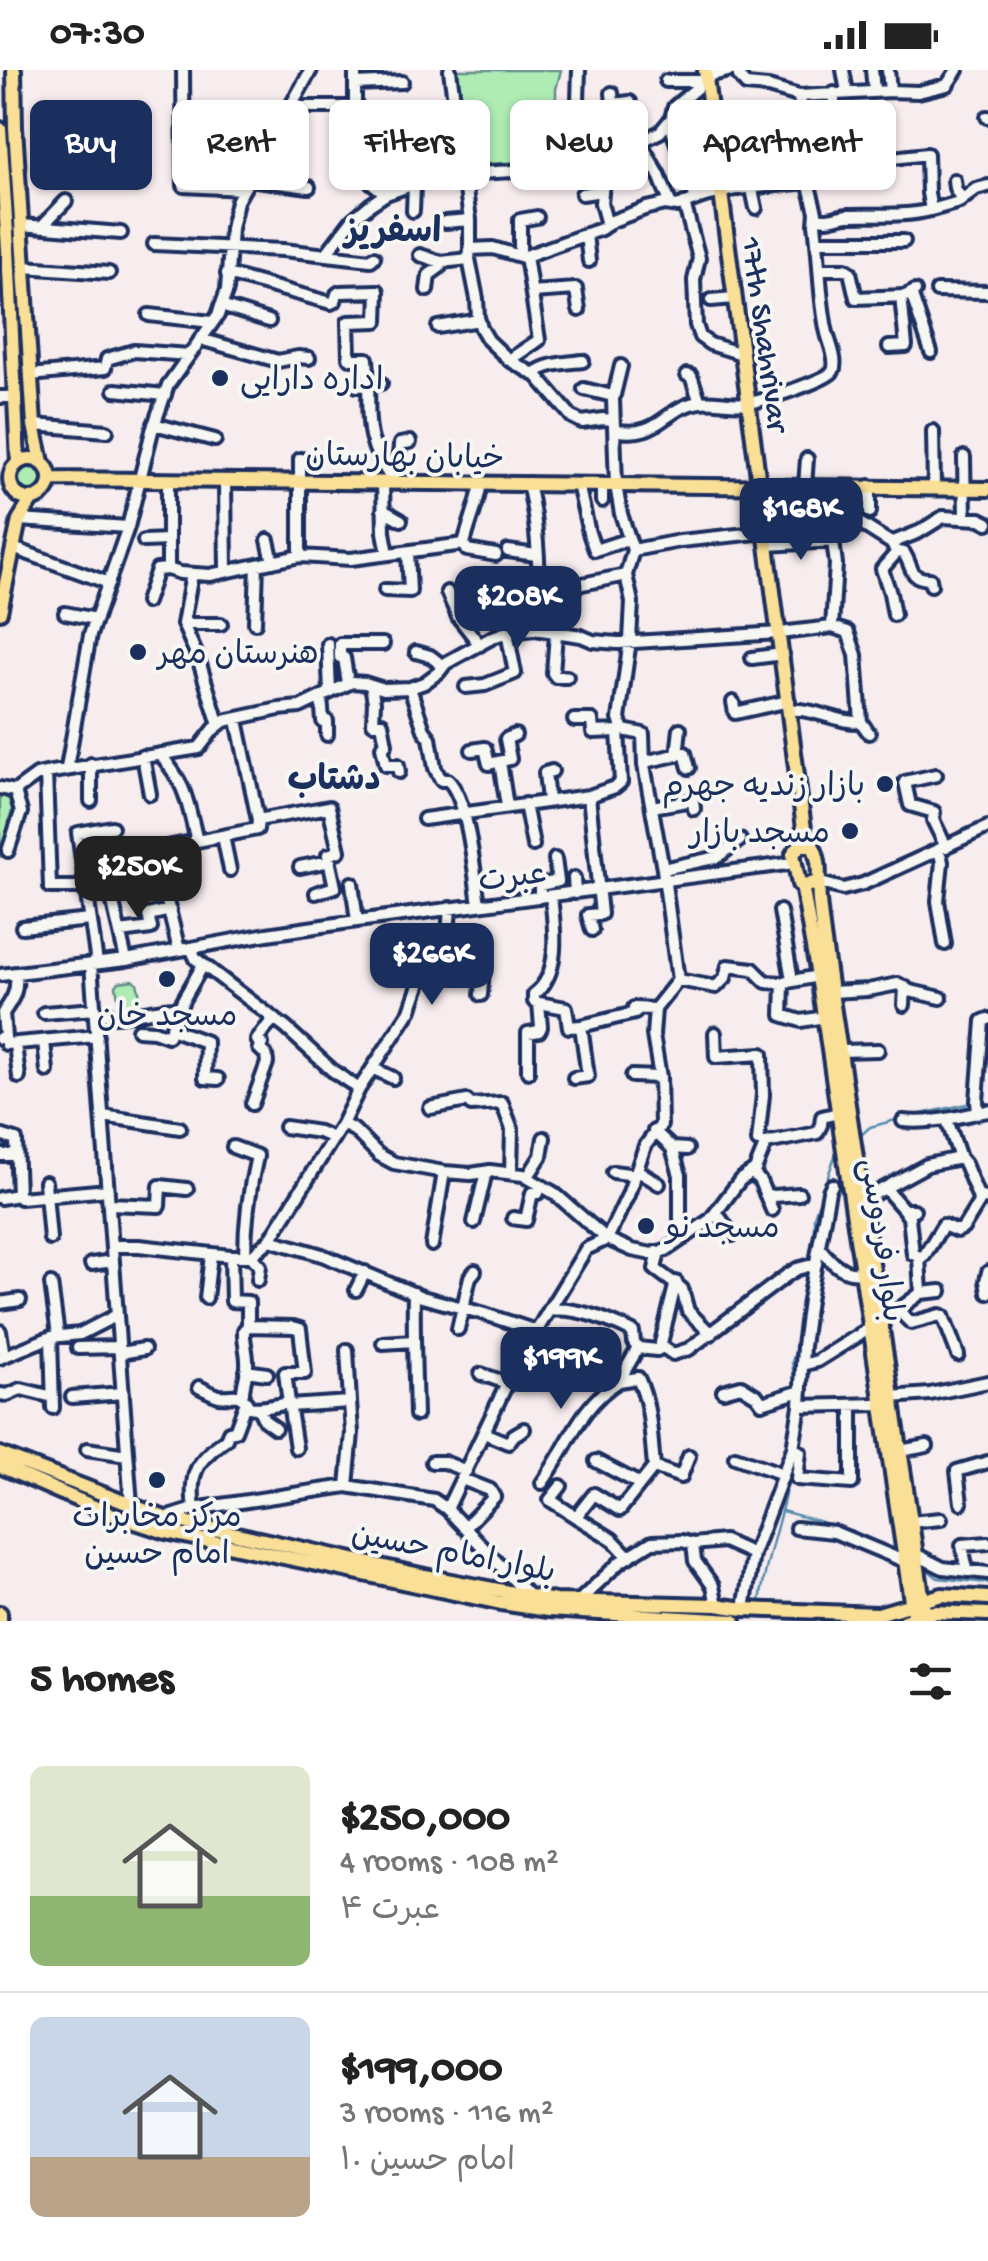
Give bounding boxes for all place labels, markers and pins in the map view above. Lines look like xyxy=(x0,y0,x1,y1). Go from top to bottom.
place label: اداره دارایی xyxy=(240,364,383,402)
marker: اداره دارایی xyxy=(209,367,231,389)
pin: $168K xyxy=(731,478,871,563)
pin: $208K xyxy=(448,566,588,651)
place label: هنرستان مهر xyxy=(155,638,319,676)
marker: هنرستان مهر xyxy=(127,641,149,663)
place label: بازار زندیه جهرم xyxy=(662,770,865,809)
marker: بازار زندیه جهرم xyxy=(874,773,896,795)
place label: مسجد بازار xyxy=(687,817,830,855)
marker: مسجد بازار xyxy=(839,820,861,842)
pin: $250K xyxy=(68,836,208,921)
pin: $266K xyxy=(362,923,502,1008)
marker: مسجد خان xyxy=(156,968,178,990)
place label: مسجد خان xyxy=(97,1000,237,1038)
place label: مسجد نو xyxy=(663,1212,780,1250)
marker: مسجد نو xyxy=(635,1215,657,1237)
pin: $199K xyxy=(491,1327,631,1412)
marker: مرکز مخابرات امام حسین xyxy=(146,1469,168,1491)
place label: مرکز مخابرات امام حسین xyxy=(72,1501,242,1576)

